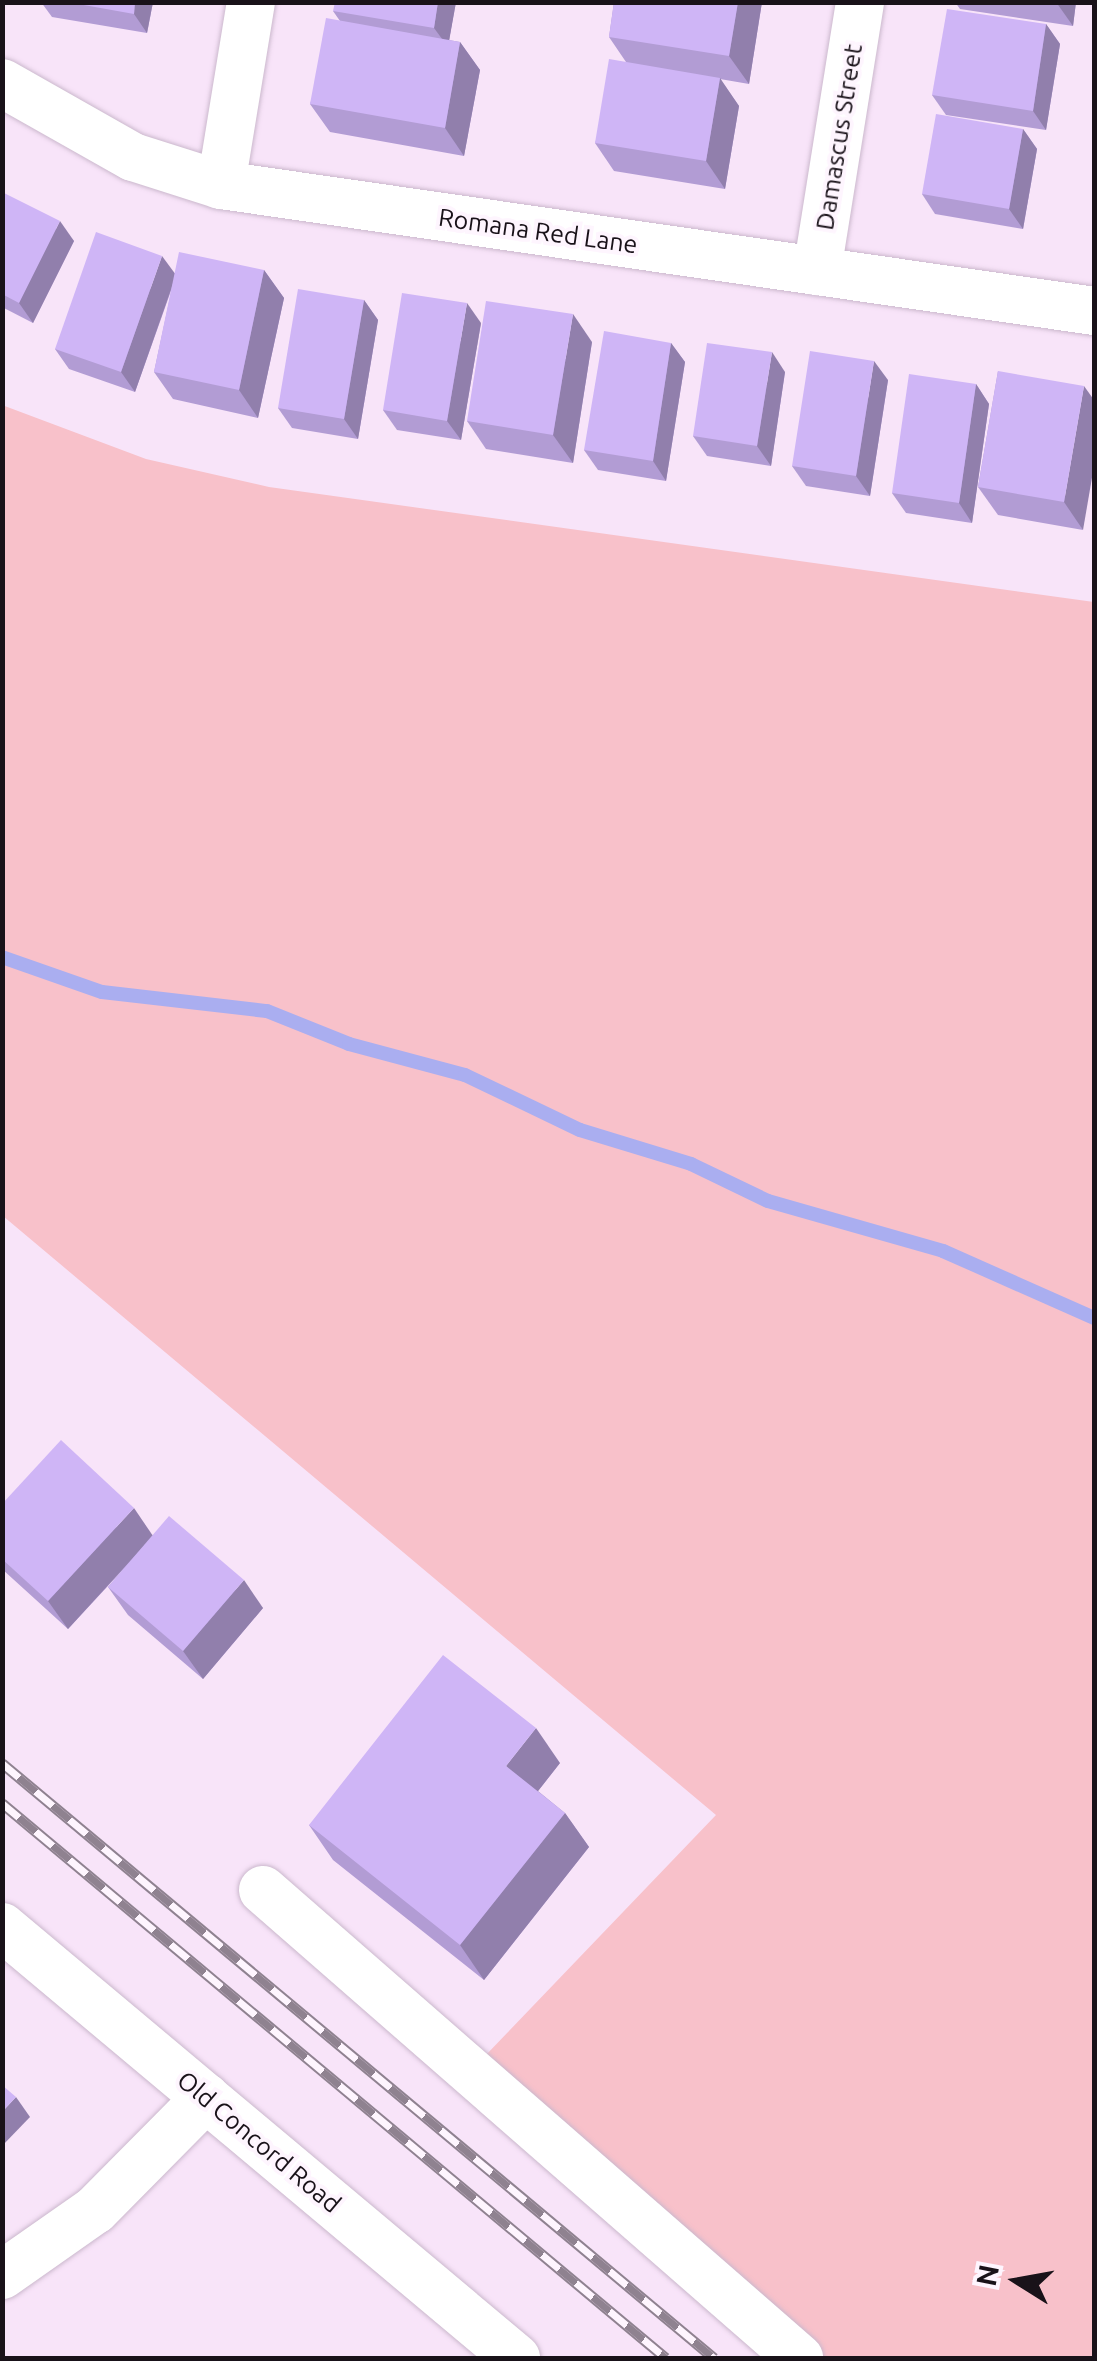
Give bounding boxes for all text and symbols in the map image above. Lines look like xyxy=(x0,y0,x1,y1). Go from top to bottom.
street label: Damascus Street xyxy=(809,42,869,232)
street label: Romana Red Lane xyxy=(437,202,639,260)
street label: Old Concord Road xyxy=(171,2065,347,2219)
north arrow xyxy=(967,2231,1067,2331)
text: N xyxy=(970,2262,1004,2288)

